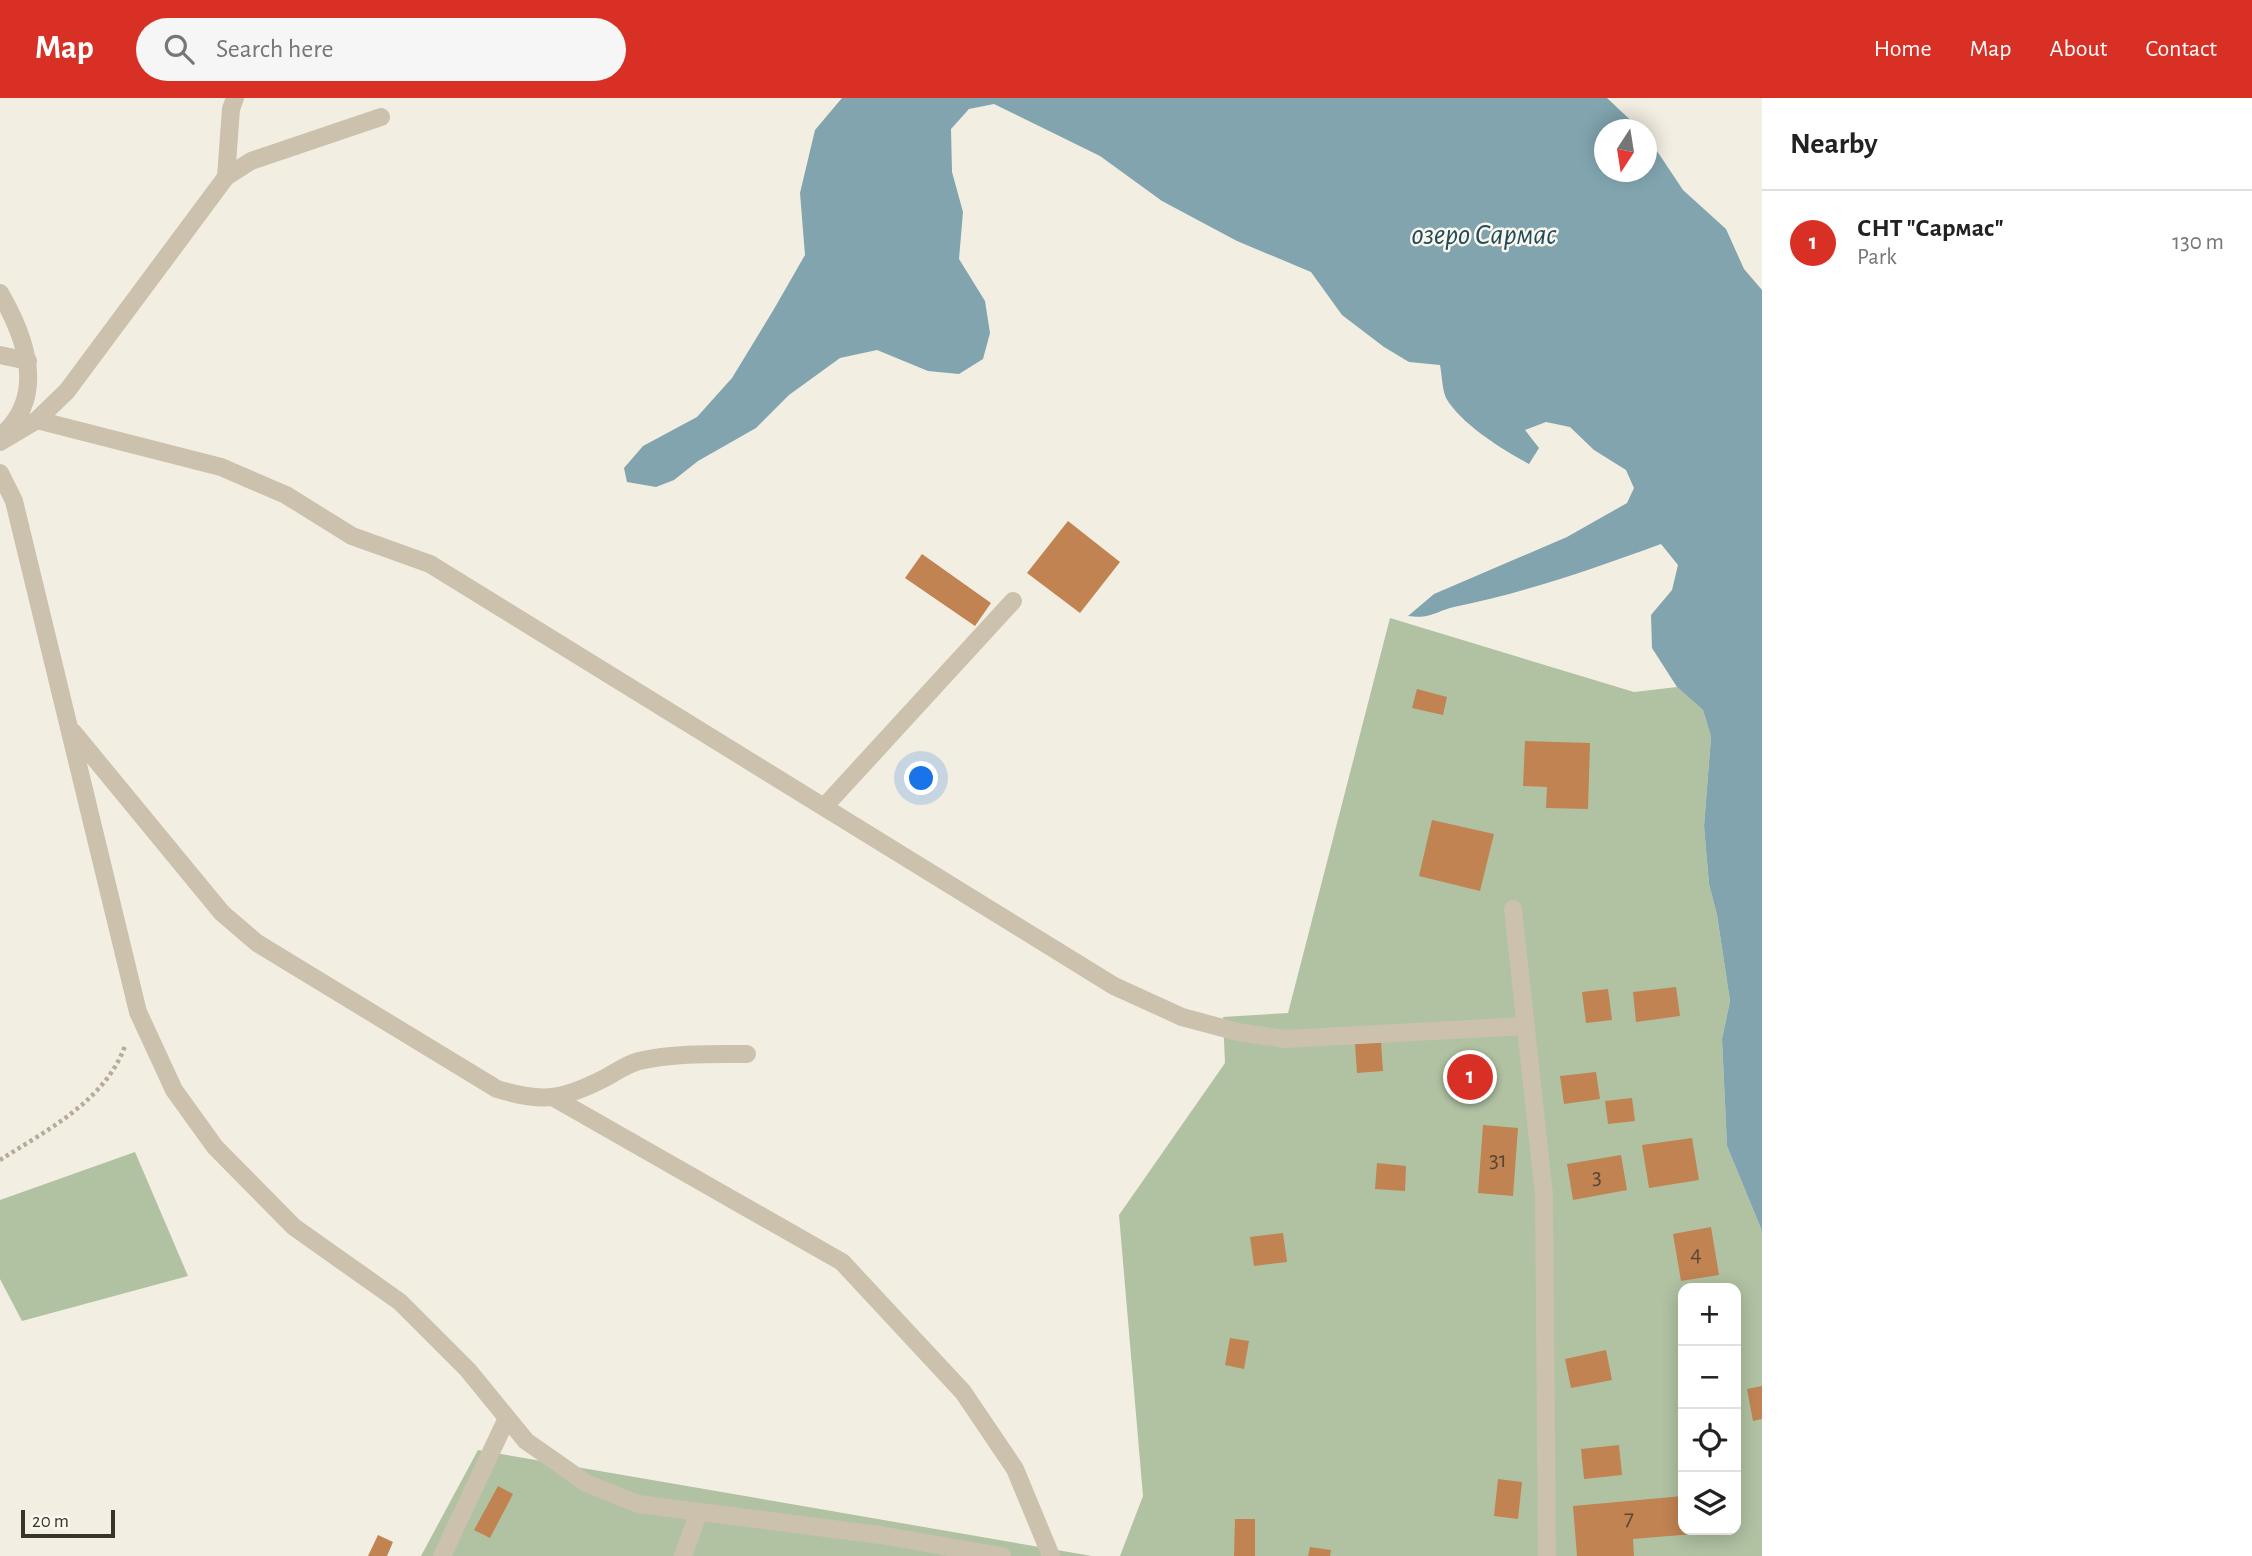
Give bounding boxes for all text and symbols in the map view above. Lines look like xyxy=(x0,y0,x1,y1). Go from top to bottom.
search box xyxy=(136,18,626,81)
icon: search xyxy=(160,30,198,68)
text: Map xyxy=(35,32,94,65)
text: Search here xyxy=(216,36,334,62)
text: Home xyxy=(1874,37,1932,61)
text: Map xyxy=(1970,37,2012,61)
text: About xyxy=(2050,37,2107,61)
text: Contact xyxy=(2145,37,2217,61)
north arrow xyxy=(1594,119,1657,182)
text: Nearby xyxy=(1790,129,1878,159)
text: СНТ "Сармас" xyxy=(1857,215,2004,241)
water label: озеро Сармас xyxy=(1411,220,1557,250)
text: 1 xyxy=(1809,231,1817,254)
text: 130 m xyxy=(2172,231,2224,254)
text: Park xyxy=(1857,246,1897,269)
your location xyxy=(904,761,938,795)
pin: 1 xyxy=(1447,1051,1493,1103)
house number: 31 xyxy=(1489,1148,1507,1172)
house number: 3 xyxy=(1592,1165,1602,1189)
house number: 4 xyxy=(1690,1242,1702,1266)
map controls xyxy=(1678,1283,1741,1535)
button: + xyxy=(1678,1283,1741,1346)
button: − xyxy=(1678,1346,1741,1409)
button: locate xyxy=(1678,1409,1741,1472)
button: layers xyxy=(1678,1472,1741,1535)
house number: 7 xyxy=(1624,1506,1634,1530)
scale bar xyxy=(21,1507,116,1539)
text: 20 m xyxy=(32,1512,69,1531)

